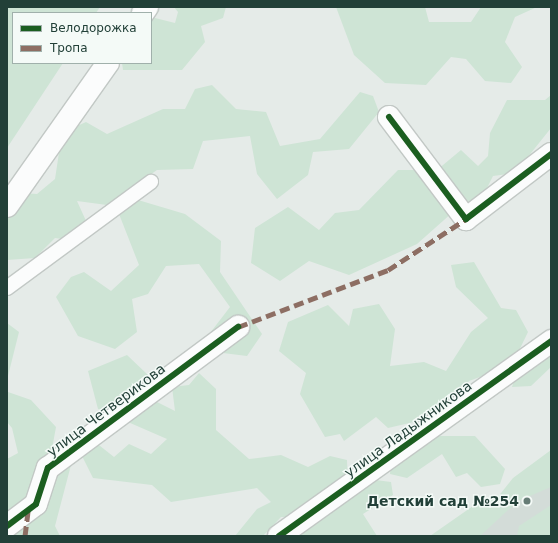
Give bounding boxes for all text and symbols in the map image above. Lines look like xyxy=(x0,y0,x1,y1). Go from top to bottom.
legend xyxy=(12,12,152,64)
text: Велодорожка xyxy=(50,21,137,35)
text: Тропа xyxy=(50,41,88,55)
street label: улица Четверикова xyxy=(43,360,169,460)
street label: улица Ладыжникова xyxy=(341,377,475,481)
place label: Детский сад №254 xyxy=(367,493,519,509)
marker: Детский сад №254 xyxy=(522,496,532,506)

